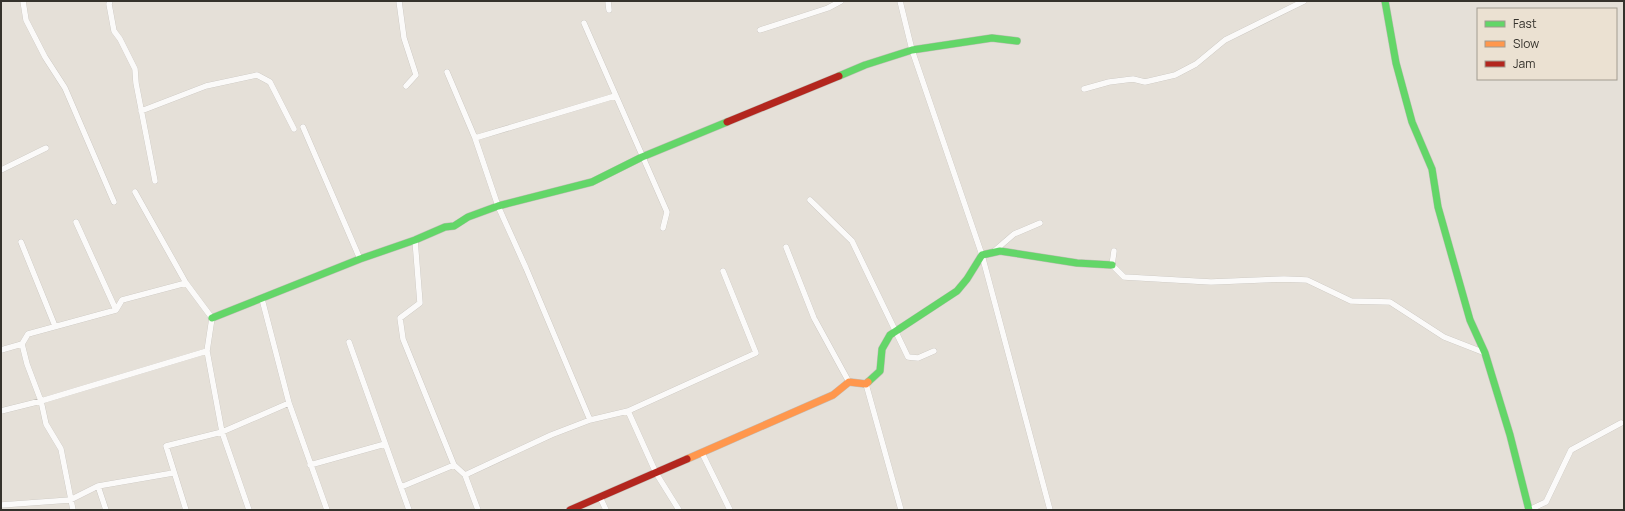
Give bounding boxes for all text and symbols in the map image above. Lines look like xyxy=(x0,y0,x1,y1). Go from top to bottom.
legend xyxy=(1477,8,1617,80)
text: Fast xyxy=(1513,15,1537,32)
text: Slow xyxy=(1513,35,1539,52)
text: Jam xyxy=(1513,55,1535,72)

